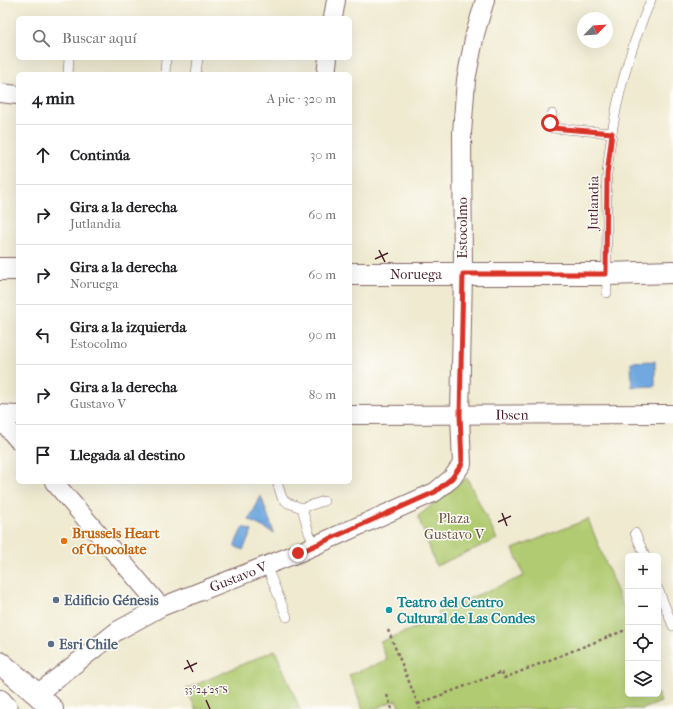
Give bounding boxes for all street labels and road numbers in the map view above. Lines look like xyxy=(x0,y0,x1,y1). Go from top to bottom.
street label: Jutlandia xyxy=(585,175,602,231)
street label: Estocolmo xyxy=(454,197,471,259)
street label: Noruega xyxy=(390,266,443,283)
street label: Ibsen xyxy=(495,406,529,424)
street label: Gustavo V xyxy=(207,558,270,596)

